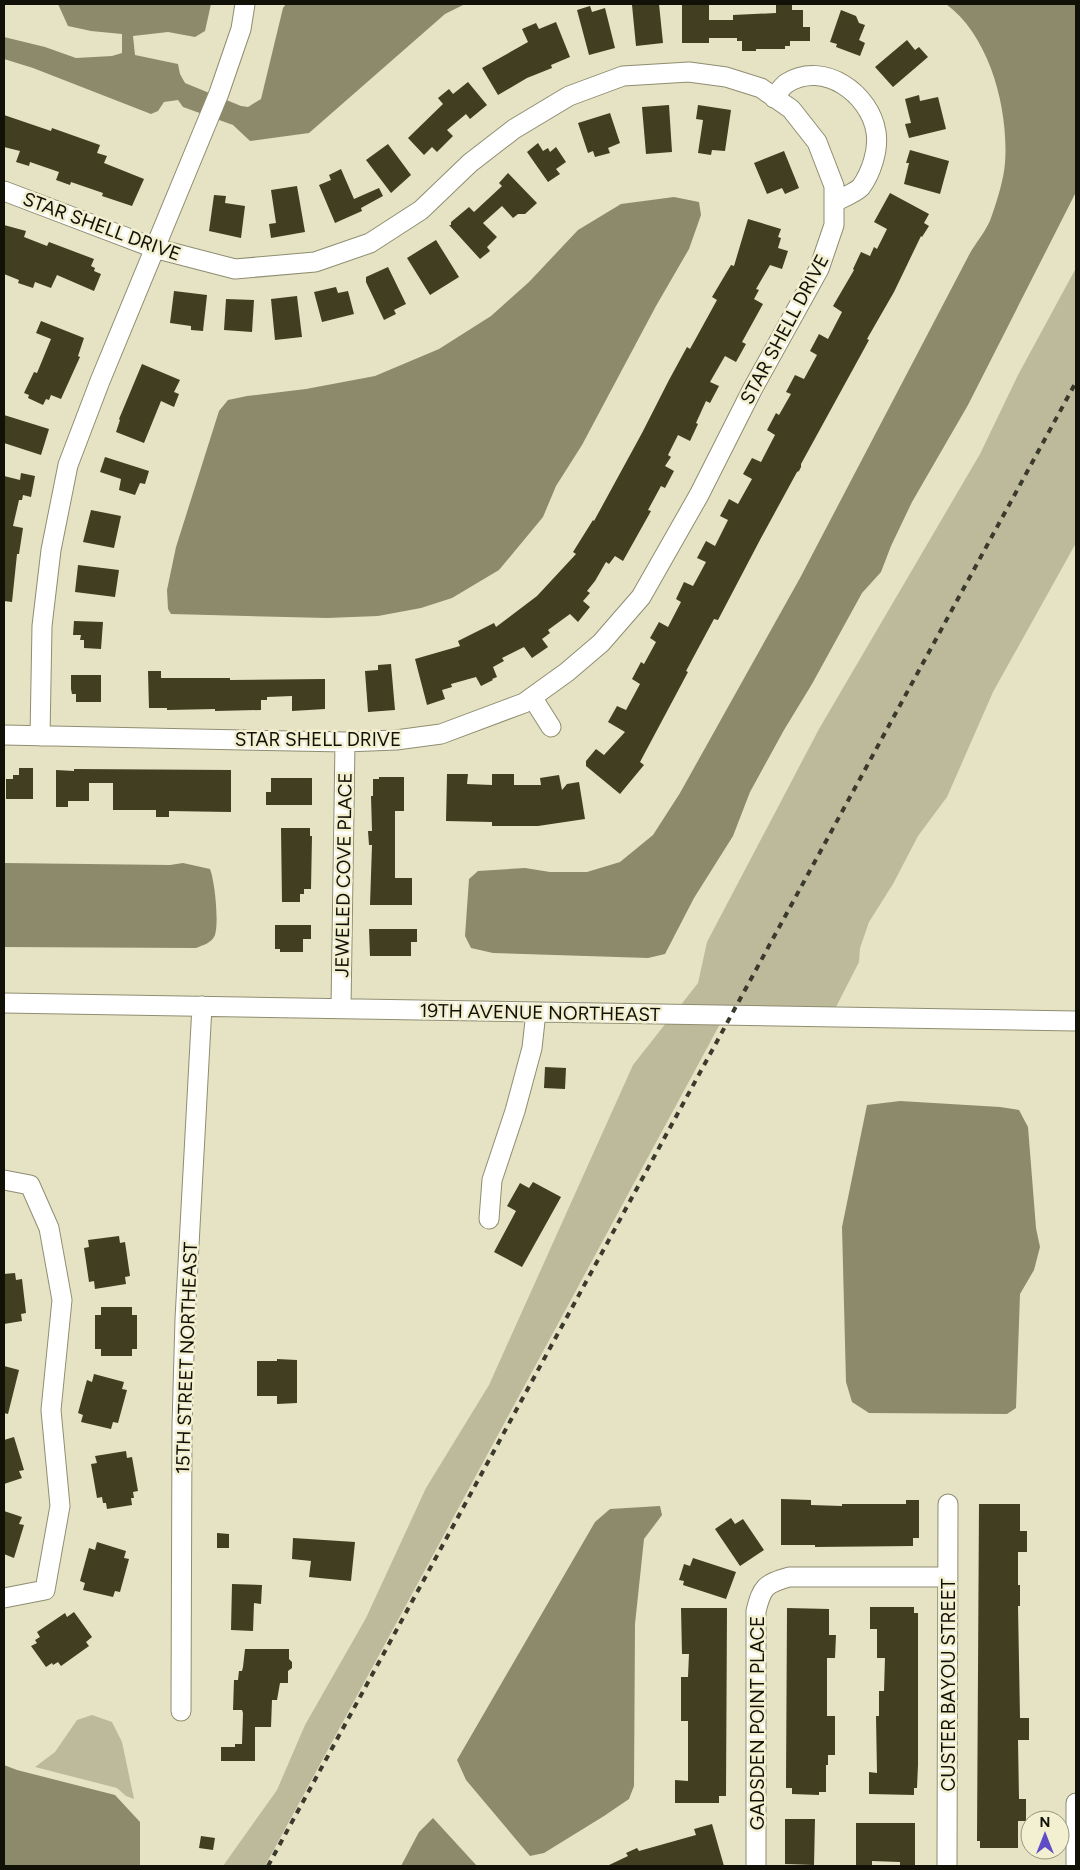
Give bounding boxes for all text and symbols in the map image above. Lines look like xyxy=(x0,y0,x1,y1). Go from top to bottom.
street label: STAR SHELL DRIVE xyxy=(20,187,184,266)
street label: STAR SHELL DRIVE xyxy=(735,250,834,408)
street label: STAR SHELL DRIVE xyxy=(235,728,401,751)
street label: JEWELED COVE PLACE xyxy=(330,772,357,978)
street label: 19TH AVENUE NORTHEAST xyxy=(419,999,661,1026)
street label: 15TH STREET NORTHEAST xyxy=(171,1241,202,1474)
street label: CUSTER BAYOU STREET xyxy=(937,1578,960,1791)
street label: GADSDEN POINT PLACE xyxy=(746,1616,769,1830)
north arrow xyxy=(1020,1810,1070,1860)
text: N xyxy=(1040,1814,1050,1831)

